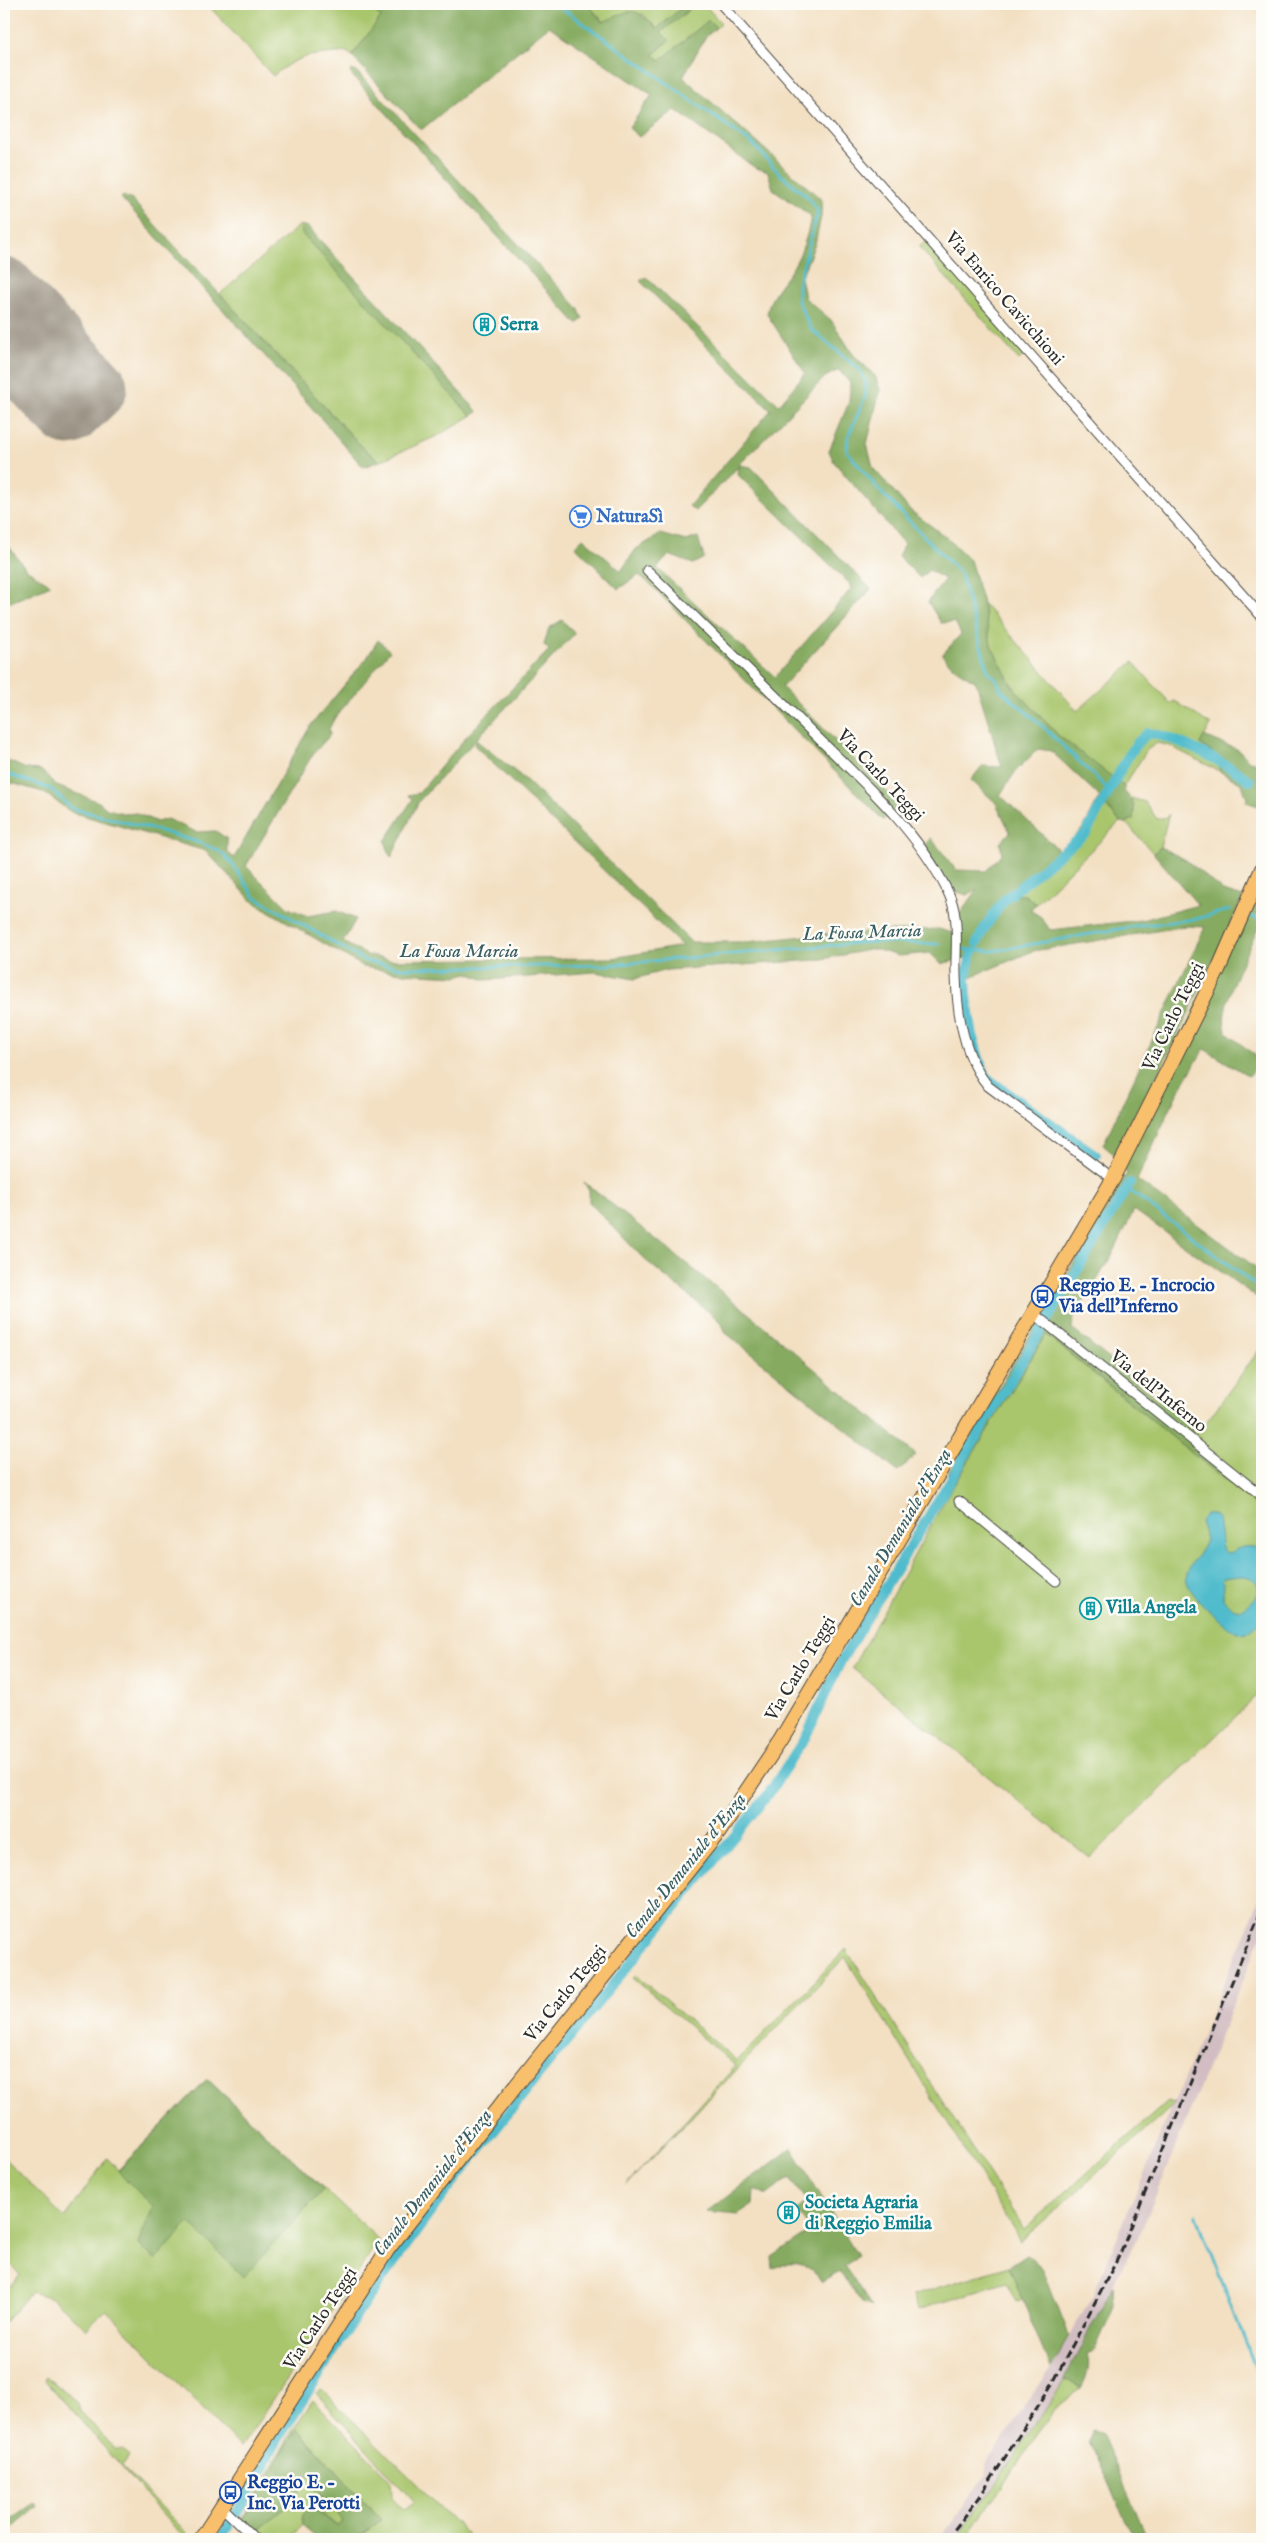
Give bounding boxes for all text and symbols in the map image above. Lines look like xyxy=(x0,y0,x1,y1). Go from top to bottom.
street label: Via Enrico Cavicchioni xyxy=(939,227,1069,371)
building icon: Serra xyxy=(472,313,496,337)
place label: Serra xyxy=(500,314,540,337)
supermarket icon: NaturaSì xyxy=(568,505,592,529)
place label: NaturaSì xyxy=(595,506,663,529)
street label: Via Carlo Teggi xyxy=(831,724,929,827)
water label: La Fossa Marcia xyxy=(801,919,922,947)
water label: La Fossa Marcia xyxy=(398,940,519,964)
street label: Via Carlo Teggi xyxy=(1137,959,1210,1076)
place label: Reggio E. - Incrocio Via dell'Inferno xyxy=(1058,1275,1215,1319)
bus stop icon: Reggio E. - Incrocio Via dell'Inferno xyxy=(1031,1284,1055,1308)
street label: Via dell'Inferno xyxy=(1104,1345,1212,1439)
water label: Canale Demaniale d'Enza xyxy=(844,1445,958,1611)
building icon: Villa Angela xyxy=(1078,1596,1102,1620)
place label: Villa Angela xyxy=(1105,1597,1198,1620)
street label: Via Carlo Teggi xyxy=(760,1612,841,1726)
water label: Canale Demaniale d'Enza xyxy=(620,1788,752,1944)
street label: Via Carlo Teggi xyxy=(519,1941,612,2048)
water label: Canale Demaniale d'Enza xyxy=(368,2105,498,2261)
place label: Societa Agraria di Reggio Emilia xyxy=(805,2192,933,2236)
building icon: Societa Agraria di Reggio Emilia xyxy=(777,2201,801,2225)
street label: Via Carlo Teggi xyxy=(279,2263,363,2376)
place label: Reggio E. - Inc. Via Perotti xyxy=(247,2472,360,2516)
bus stop icon: Reggio E. - Inc. Via Perotti xyxy=(219,2481,243,2505)

